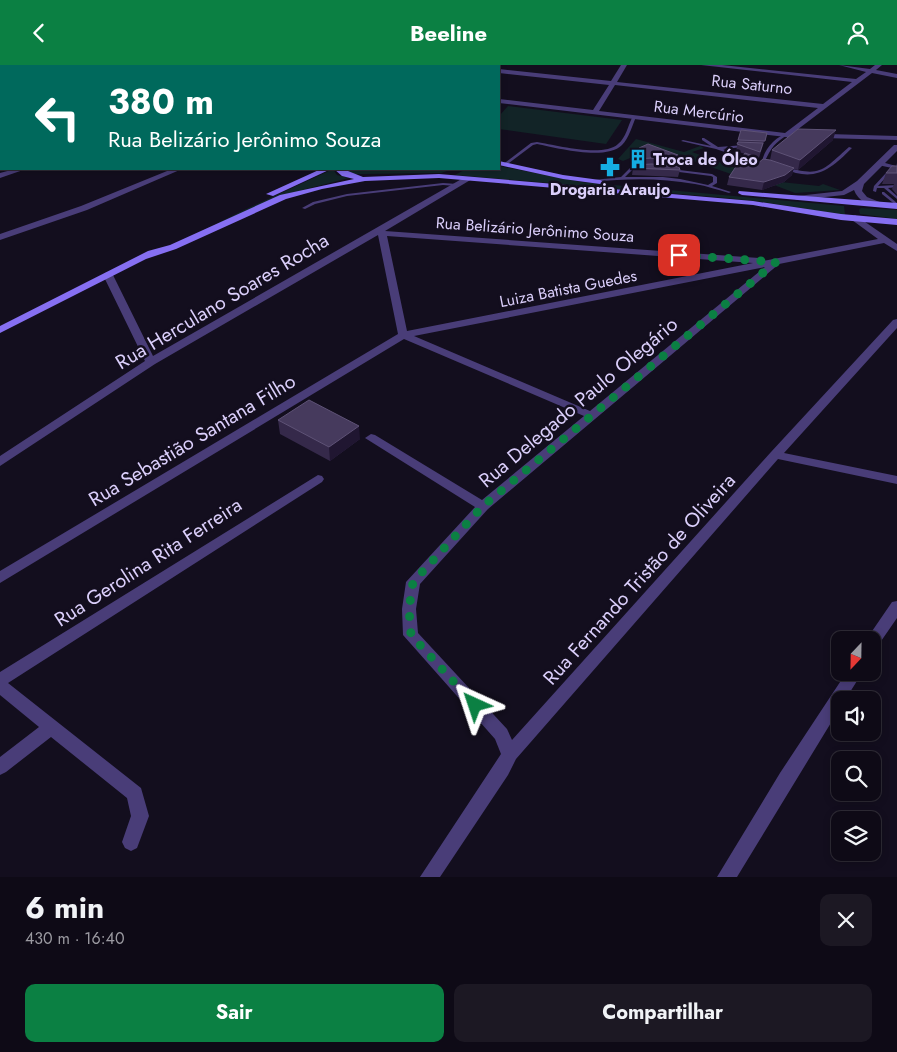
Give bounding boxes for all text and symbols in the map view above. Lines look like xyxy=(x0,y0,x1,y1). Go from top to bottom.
text: Beeline xyxy=(410,17,487,49)
icon: back xyxy=(25,19,53,47)
icon: person xyxy=(844,19,872,47)
street label: Rua Saturno xyxy=(710,69,794,100)
text: 380 m xyxy=(108,77,214,127)
icon: left xyxy=(25,85,90,150)
street label: Rua Mercúrio xyxy=(653,95,746,128)
text: Rua Belizário Jerônimo Souza xyxy=(108,123,381,155)
building icon: Troca de Óleo xyxy=(627,148,649,170)
place label: Troca de Óleo xyxy=(653,148,758,171)
pharmacy icon: Drogaria Araujo xyxy=(599,156,621,178)
place label: Drogaria Araujo xyxy=(550,178,670,201)
street label: Rua Belizário Jerônimo Souza xyxy=(435,211,635,248)
street label: Rua Herculano Soares Rocha xyxy=(110,226,334,377)
pin xyxy=(658,234,700,276)
icon: arrive xyxy=(665,241,693,269)
street label: Luiza Batista Guedes xyxy=(497,264,639,313)
street label: Rua Delegado Paulo Olegário xyxy=(472,310,684,495)
street label: Rua Sebastião Santana Filho xyxy=(83,367,301,514)
street label: Rua Fernando Tristão de Oliveira xyxy=(536,467,742,692)
street label: Rua Gerolina Rita Ferreira xyxy=(49,491,248,634)
north arrow xyxy=(831,631,881,681)
map controls xyxy=(831,631,881,861)
position arrow xyxy=(448,678,500,730)
button: sound xyxy=(831,691,881,741)
button: search xyxy=(831,751,881,801)
button: layers xyxy=(831,811,881,861)
text: 6 min xyxy=(25,886,104,929)
button: close xyxy=(820,894,872,946)
text: 430 m · 16:40 xyxy=(25,927,125,950)
button: Sair xyxy=(25,984,444,1042)
button: Compartilhar xyxy=(454,984,872,1042)

